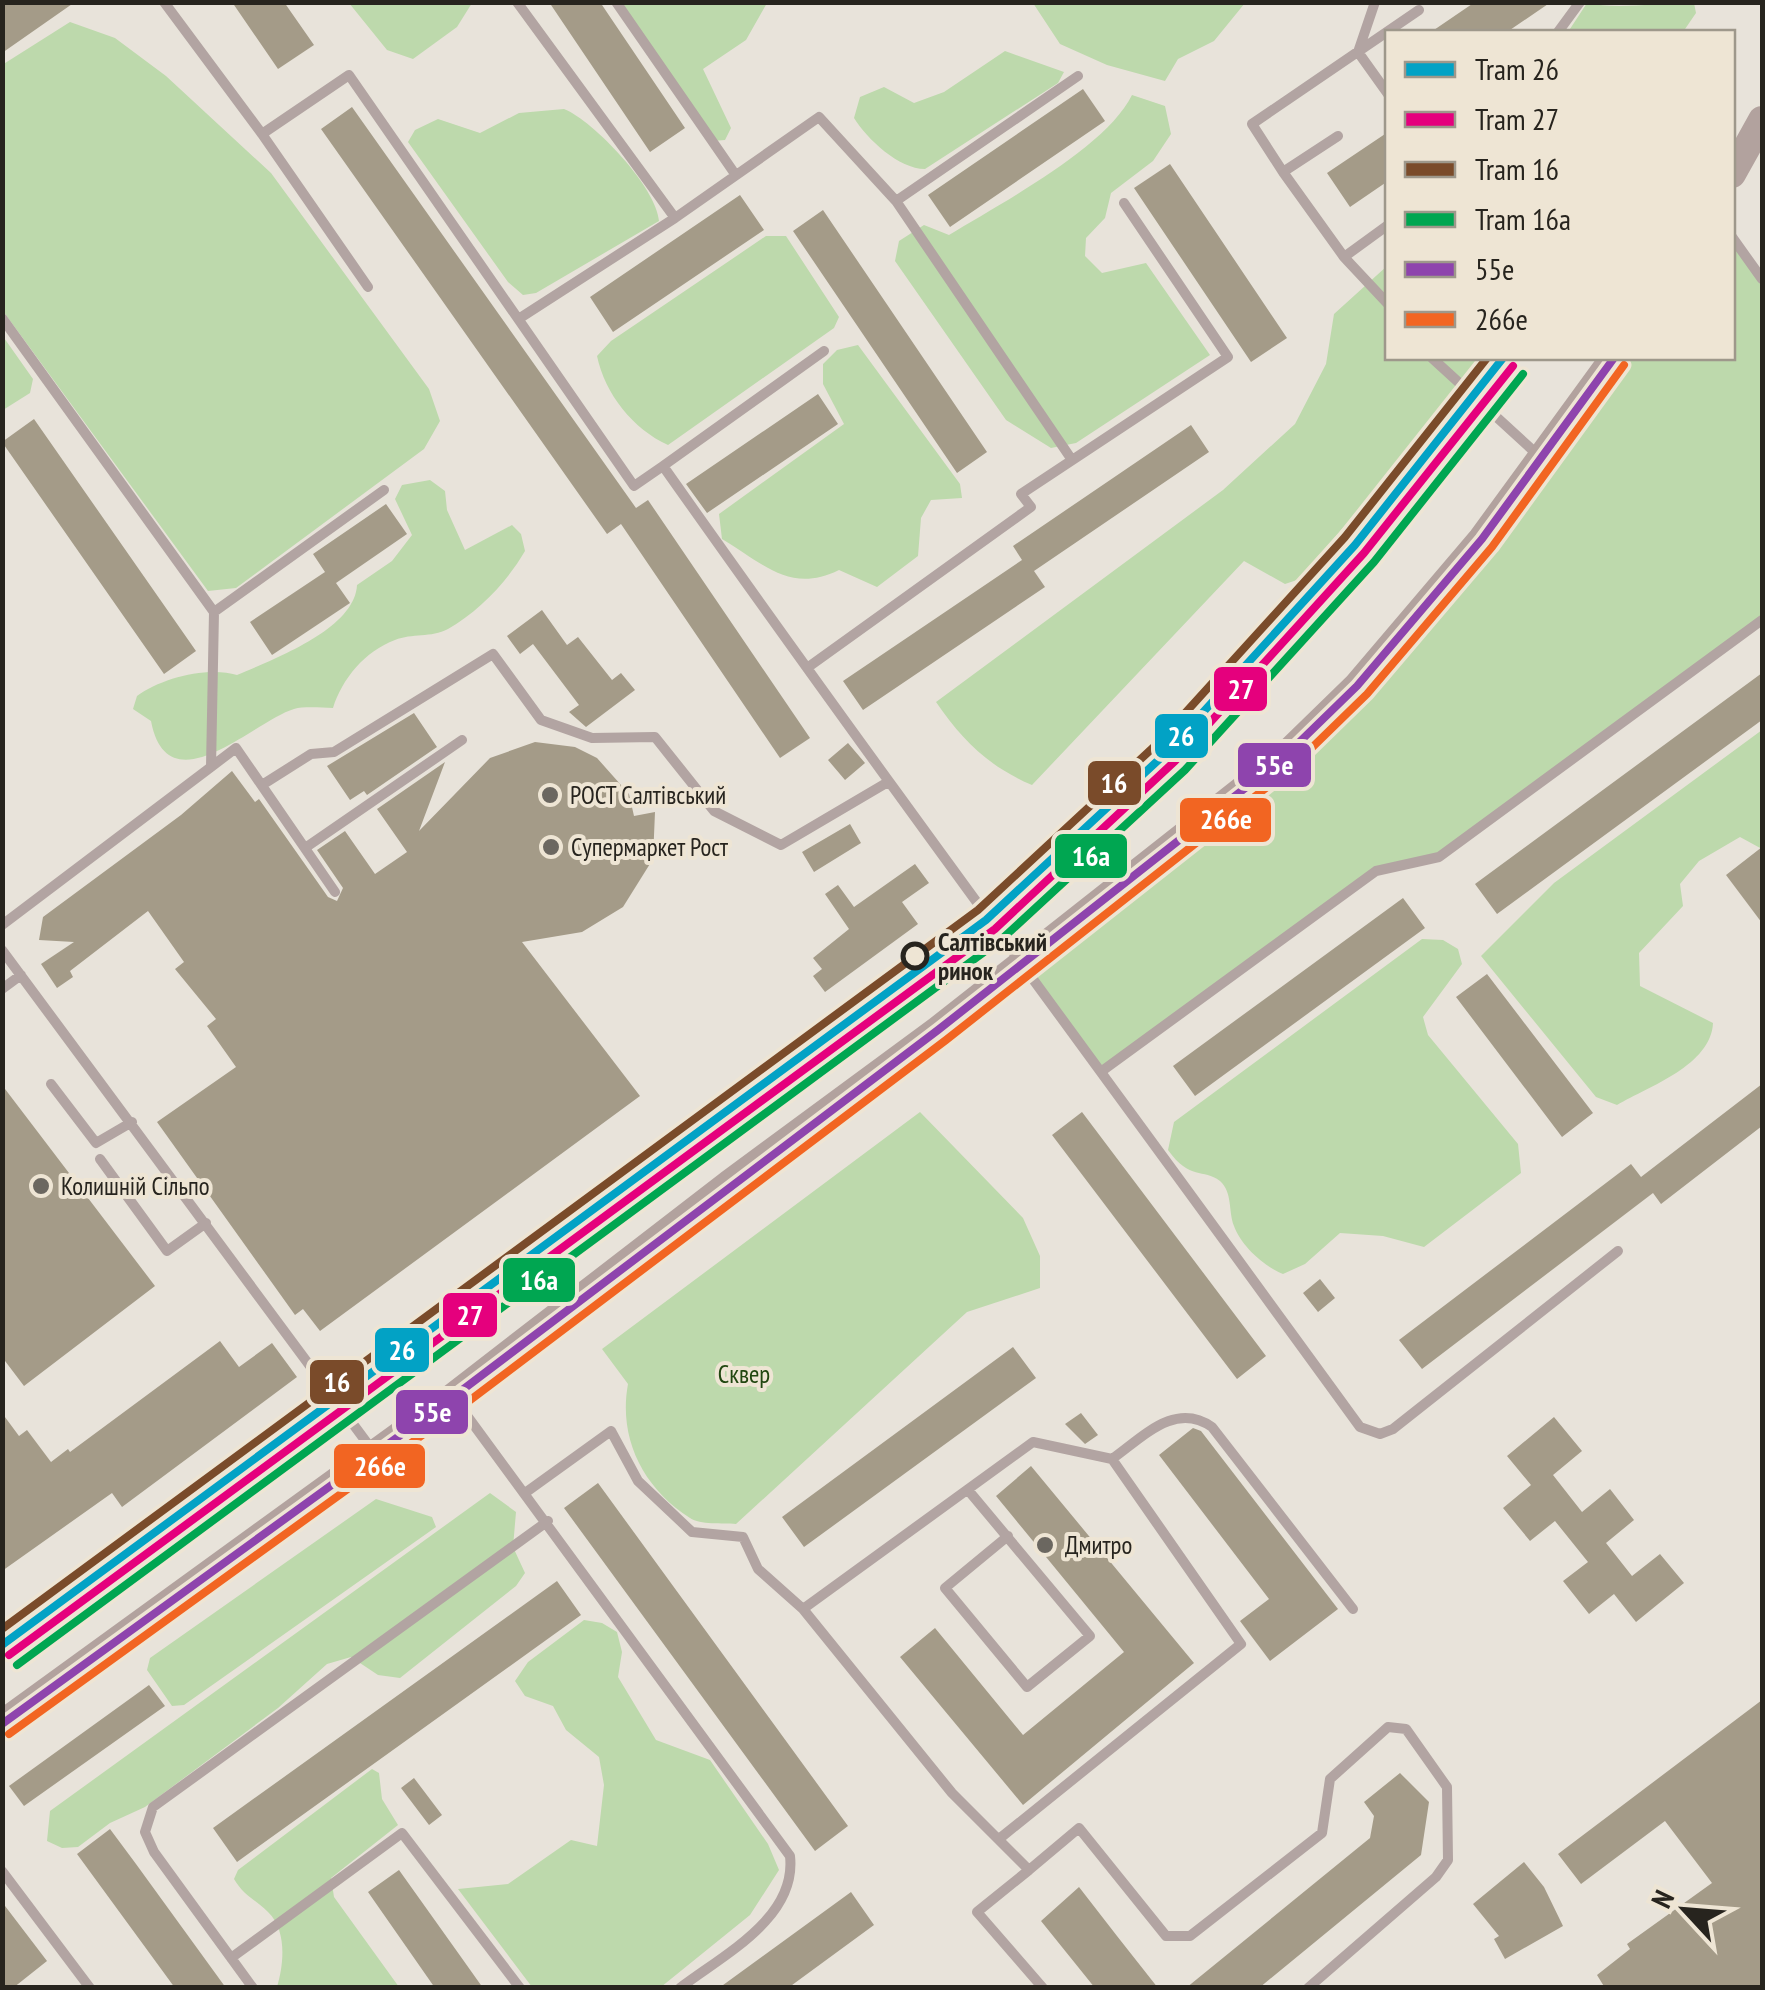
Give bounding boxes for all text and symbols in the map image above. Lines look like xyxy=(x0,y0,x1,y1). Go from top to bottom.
legend xyxy=(1385,30,1735,360)
text: Tram 26 xyxy=(1475,49,1559,88)
text: Tram 27 xyxy=(1475,99,1559,138)
text: Tram 16 xyxy=(1475,149,1559,188)
text: Tram 16a xyxy=(1475,199,1571,238)
text: 55е xyxy=(1475,249,1514,288)
text: 266е xyxy=(1475,299,1528,338)
line badge: 27 xyxy=(1212,665,1269,713)
text: 27 xyxy=(1228,670,1254,707)
line badge: 26 xyxy=(1153,712,1210,760)
text: 26 xyxy=(1168,717,1194,754)
line badge: 55е xyxy=(1236,741,1313,789)
text: 55е xyxy=(1255,746,1293,783)
line badge: 16 xyxy=(1086,759,1143,807)
text: 16 xyxy=(1101,764,1127,801)
place label: РОСТ Салтівський xyxy=(570,779,726,811)
marker: РОСТ Салтівський xyxy=(539,784,561,806)
line badge: 266е xyxy=(1178,796,1273,844)
text: 266е xyxy=(1200,800,1252,837)
place label: Супермаркет Рост xyxy=(571,831,728,863)
line badge: 16a xyxy=(1053,832,1129,880)
marker: Супермаркет Рост xyxy=(540,836,562,858)
text: 16a xyxy=(1072,837,1110,874)
place label: Салтівський ринок xyxy=(938,926,1047,987)
marker: Салтівський ринок xyxy=(902,943,928,969)
place label: Колишній Сільпо xyxy=(61,1170,210,1202)
marker: Колишній Сільпо xyxy=(30,1175,52,1197)
line badge: 16a xyxy=(501,1256,577,1304)
text: 16a xyxy=(520,1261,558,1298)
line badge: 27 xyxy=(441,1291,499,1339)
text: 27 xyxy=(457,1296,483,1333)
line badge: 26 xyxy=(373,1326,431,1374)
text: 26 xyxy=(389,1331,415,1368)
line badge: 16 xyxy=(308,1358,366,1406)
park label: Сквер xyxy=(718,1358,770,1390)
text: 16 xyxy=(324,1363,350,1400)
line badge: 55е xyxy=(394,1388,470,1436)
text: 55е xyxy=(413,1393,451,1430)
line badge: 266е xyxy=(332,1442,427,1490)
text: 266е xyxy=(354,1447,406,1484)
place label: Дмитро xyxy=(1065,1529,1132,1561)
marker: Дмитро xyxy=(1034,1534,1056,1556)
north arrow xyxy=(1635,1860,1735,1960)
text: N xyxy=(1642,1884,1682,1914)

